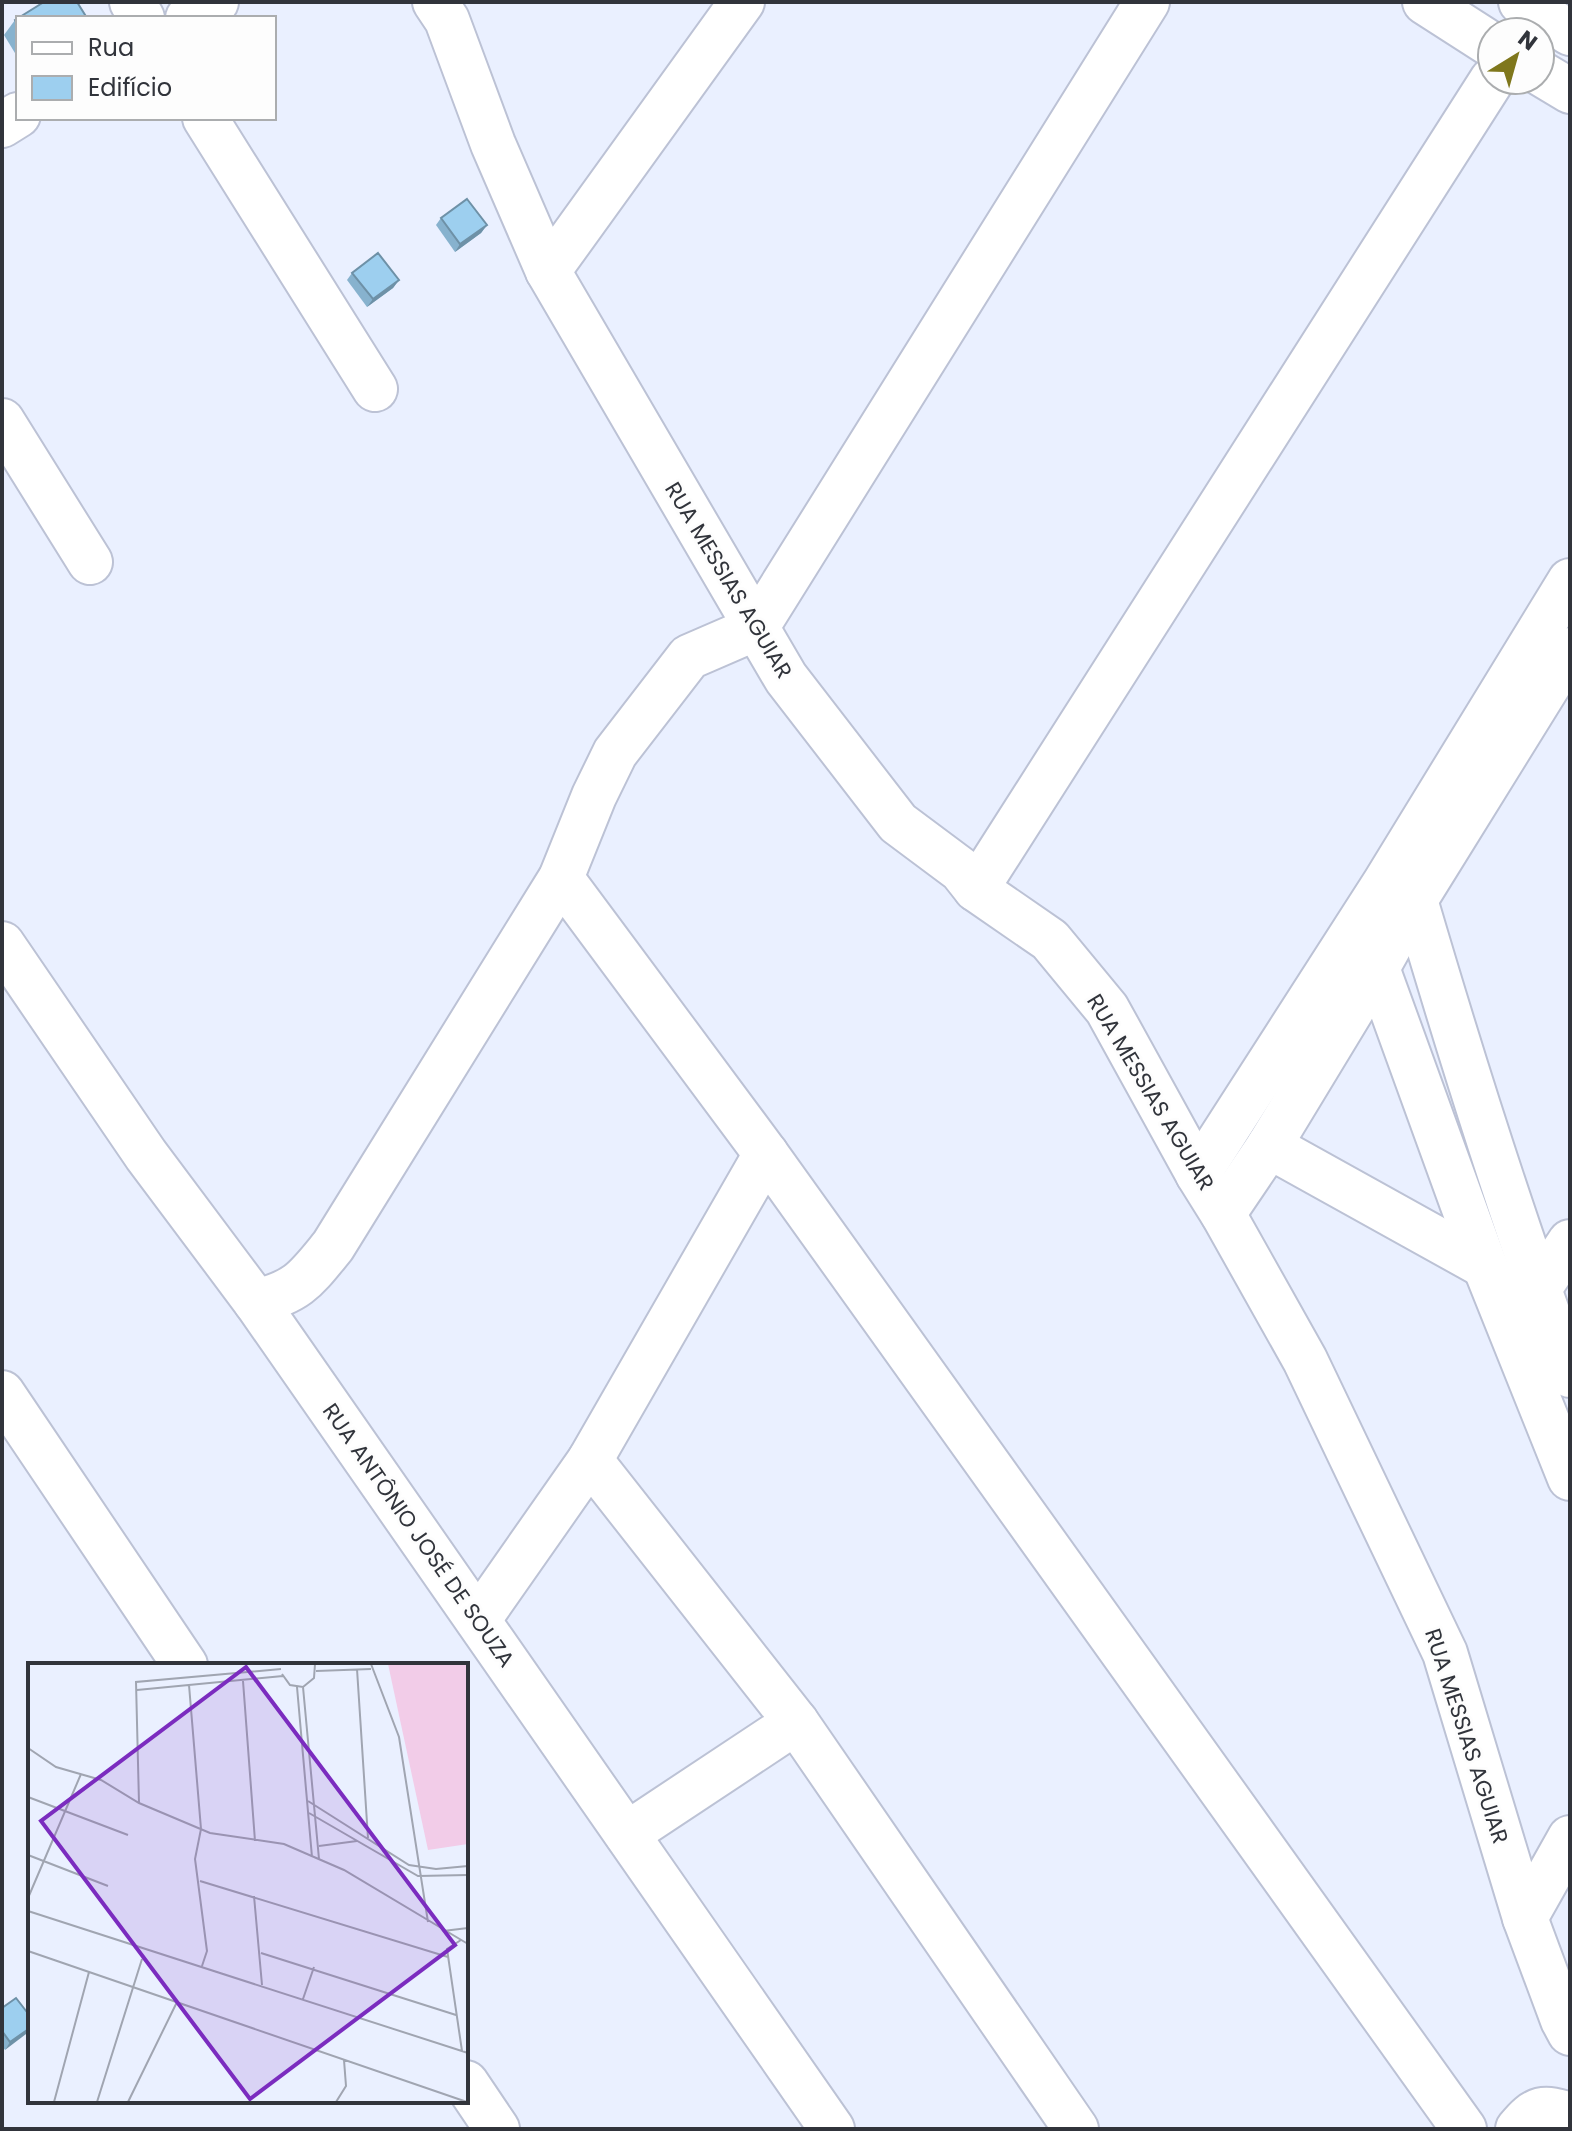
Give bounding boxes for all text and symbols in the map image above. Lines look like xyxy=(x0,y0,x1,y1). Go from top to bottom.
legend xyxy=(16,16,276,120)
north arrow xyxy=(1476,16,1556,96)
text: N xyxy=(1512,23,1544,58)
text: Rua xyxy=(88,31,134,64)
text: Edifício xyxy=(88,71,172,104)
street label: RUA MESSIAS AGUIAR xyxy=(657,476,800,684)
street label: RUA MESSIAS AGUIAR xyxy=(1079,988,1222,1196)
street label: RUA ANTÔNIO JOSÉ DE SOUZA xyxy=(315,1397,522,1674)
street label: RUA MESSIAS AGUIAR xyxy=(1417,1625,1516,1848)
inset map xyxy=(28,1663,468,2103)

